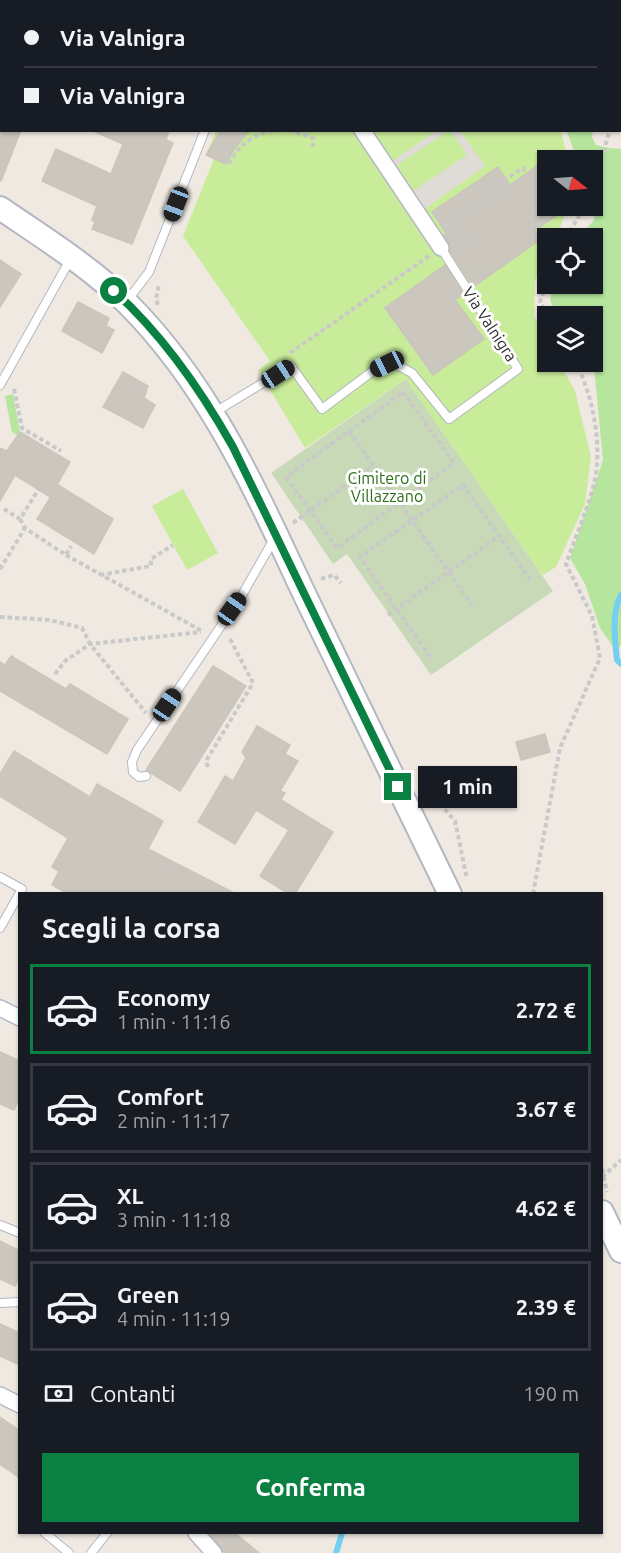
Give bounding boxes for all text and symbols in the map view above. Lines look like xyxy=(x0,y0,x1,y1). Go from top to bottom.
text: Via Valnigra xyxy=(60,25,185,50)
text: Via Valnigra xyxy=(60,83,185,108)
north arrow xyxy=(537,150,603,216)
map controls xyxy=(537,150,603,372)
car xyxy=(161,184,191,224)
button: locate xyxy=(537,228,603,294)
route start xyxy=(100,277,127,304)
street label: Via Valnigra xyxy=(459,283,521,365)
button: layers xyxy=(537,306,603,372)
car xyxy=(367,348,407,380)
car xyxy=(258,357,298,391)
park label: Cimitero di Villazzano xyxy=(348,469,426,505)
car xyxy=(214,589,250,629)
car xyxy=(149,685,185,725)
callout: 1 min xyxy=(419,766,518,808)
route end xyxy=(384,773,411,800)
text: 1 min xyxy=(442,775,493,798)
text: Scegli la corsa xyxy=(42,913,221,943)
icon: car xyxy=(45,982,99,1036)
text: Economy xyxy=(117,985,210,1010)
text: 2.72 € xyxy=(516,997,576,1022)
text: 1 min · 11:16 xyxy=(117,1010,231,1033)
icon: car xyxy=(45,1081,99,1135)
text: Comfort xyxy=(117,1084,204,1109)
text: 3.67 € xyxy=(516,1096,576,1121)
text: 2 min · 11:17 xyxy=(117,1109,231,1132)
icon: car xyxy=(45,1180,99,1234)
text: XL xyxy=(117,1183,144,1208)
text: 4.62 € xyxy=(516,1195,576,1220)
text: 3 min · 11:18 xyxy=(117,1208,231,1231)
icon: car xyxy=(45,1279,99,1333)
text: Green xyxy=(117,1282,179,1307)
text: 2.39 € xyxy=(516,1294,576,1319)
text: 4 min · 11:19 xyxy=(117,1307,231,1330)
icon: cash xyxy=(42,1377,75,1410)
text: Contanti xyxy=(90,1381,175,1406)
text: 190 m xyxy=(523,1382,579,1405)
button: Conferma xyxy=(42,1453,579,1522)

